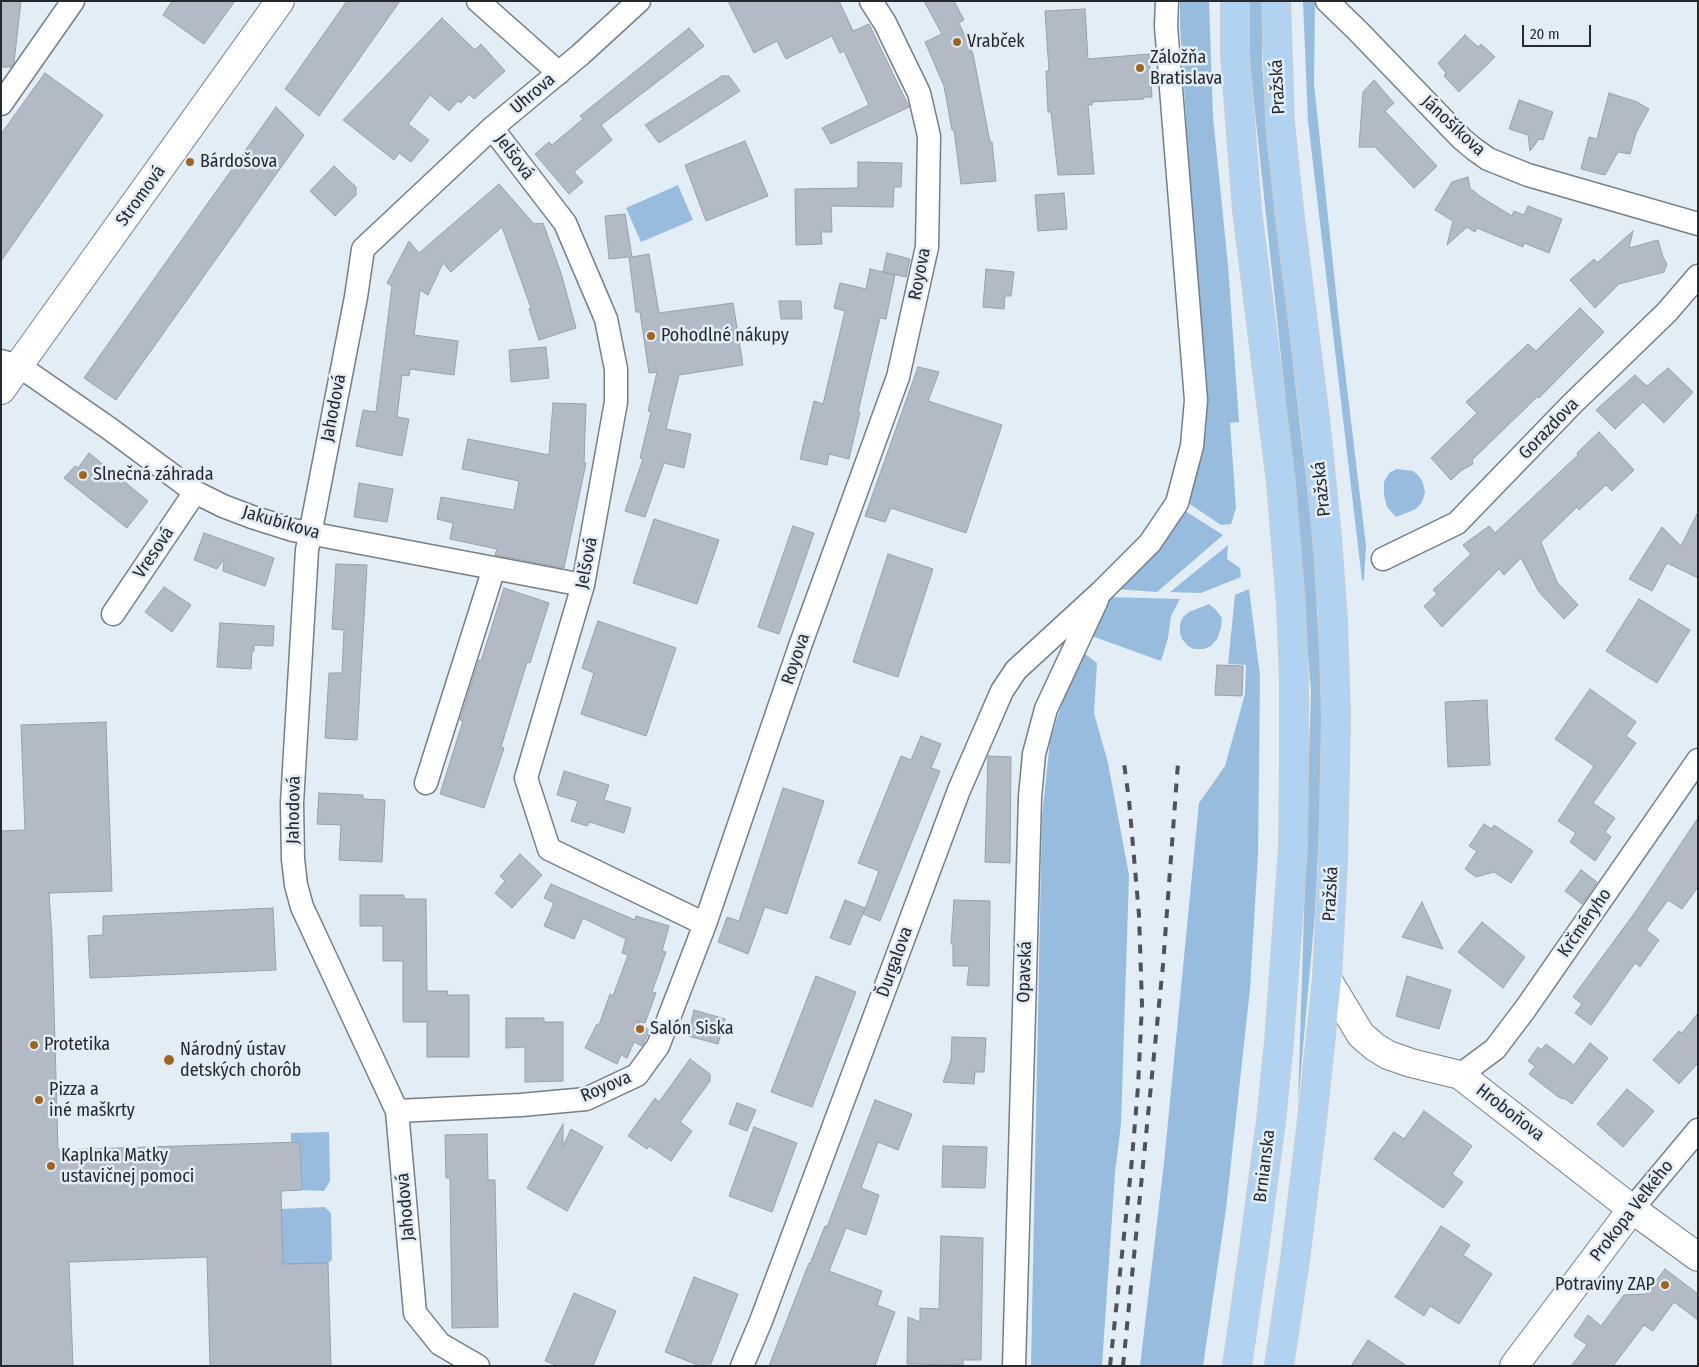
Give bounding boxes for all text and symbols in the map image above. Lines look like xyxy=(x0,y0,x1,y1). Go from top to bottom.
scale bar xyxy=(1524,15,1593,47)
text: 20 m xyxy=(1530,25,1560,43)
place label: Vrabček xyxy=(967,31,1025,53)
marker: Vrabček xyxy=(951,36,963,48)
place label: Záložňa Bratislava xyxy=(1150,47,1222,90)
street label: Pražská xyxy=(1266,59,1290,115)
marker: Záložňa Bratislava xyxy=(1134,62,1146,74)
street label: Uhrova xyxy=(506,69,560,119)
street label: Jánošíkova xyxy=(1417,91,1489,161)
street label: Jelšová xyxy=(490,130,538,184)
place label: Bárdošova xyxy=(200,151,277,173)
marker: Bárdošova xyxy=(184,156,196,168)
street label: Stromová xyxy=(112,161,170,231)
street label: Royova xyxy=(904,246,936,302)
place label: Pohodlné nákupy xyxy=(661,325,789,347)
marker: Pohodlné nákupy xyxy=(645,330,657,342)
street label: Jahodová xyxy=(317,372,351,444)
street label: Gorazdova xyxy=(1515,394,1583,464)
street label: Pražská xyxy=(1308,460,1336,518)
place label: Slnečná záhrada xyxy=(93,464,214,486)
marker: Slnečná záhrada xyxy=(77,469,89,481)
street label: Jakubíkova xyxy=(240,502,322,544)
street label: Vresová xyxy=(129,523,179,583)
street label: Jelšová xyxy=(571,535,603,591)
street label: Royova xyxy=(777,630,815,688)
street label: Jahodová xyxy=(283,776,305,844)
street label: Pražská xyxy=(1319,866,1343,922)
street label: Krčméryho xyxy=(1553,884,1617,962)
street label: Ďurgalova xyxy=(872,924,918,1000)
street label: Opavská xyxy=(1013,941,1037,1003)
place label: Salón Siska xyxy=(650,1018,734,1040)
marker: Salón Siska xyxy=(634,1023,646,1035)
place label: Protetika xyxy=(44,1034,110,1056)
marker: Protetika xyxy=(28,1039,40,1051)
place label: Národný ústav detských chorôb xyxy=(180,1039,301,1082)
marker: Národný ústav detských chorôb xyxy=(162,1053,176,1067)
street label: Royova xyxy=(577,1067,635,1107)
place label: Pizza a iné maškrty xyxy=(49,1079,135,1122)
street label: Hroboňova xyxy=(1472,1080,1548,1146)
marker: Pizza a iné maškrty xyxy=(33,1094,45,1106)
street label: Brnianska xyxy=(1250,1128,1280,1204)
place label: Kaplnka Matky ustavičnej pomoci xyxy=(61,1145,194,1188)
street label: Prokopa Veľkého xyxy=(1586,1156,1678,1266)
marker: Kaplnka Matky ustavičnej pomoci xyxy=(45,1160,57,1172)
street label: Jahodová xyxy=(392,1172,420,1242)
place label: Potraviny ZAP xyxy=(1555,1274,1655,1296)
marker: Potraviny ZAP xyxy=(1659,1279,1671,1291)

